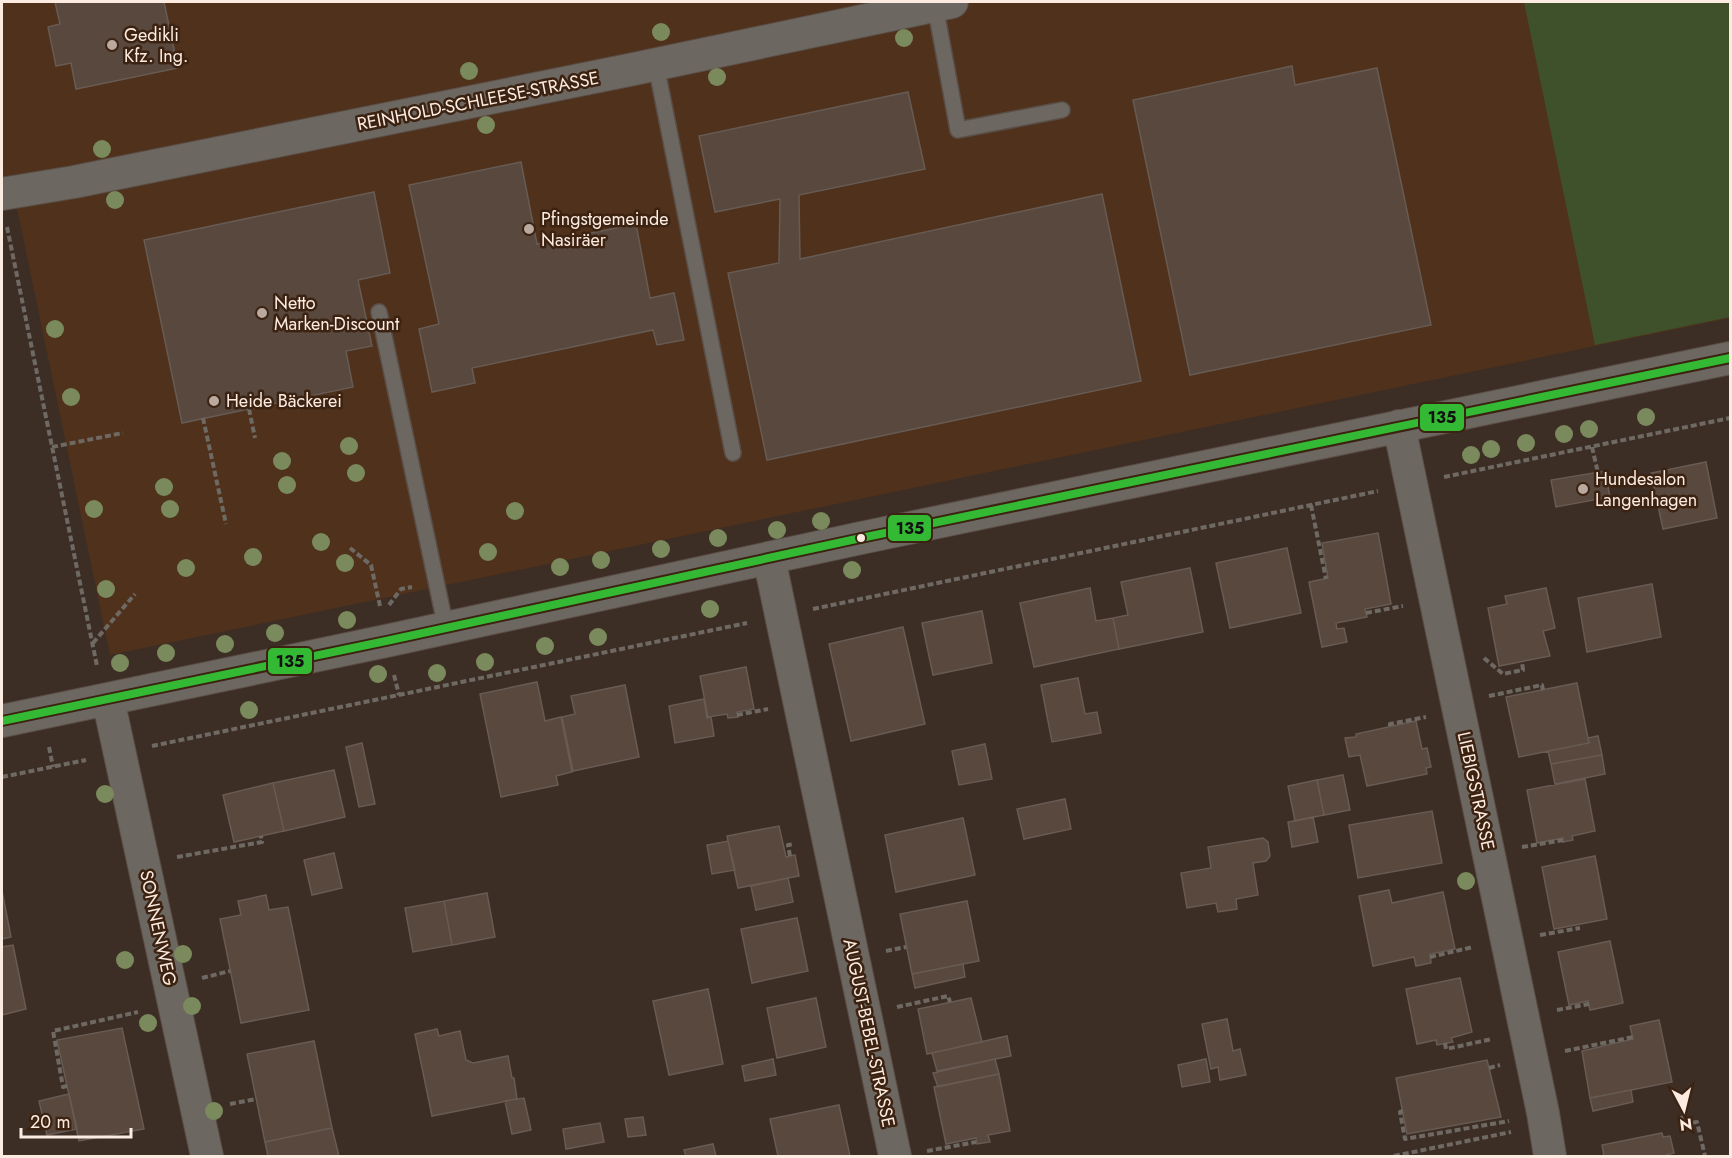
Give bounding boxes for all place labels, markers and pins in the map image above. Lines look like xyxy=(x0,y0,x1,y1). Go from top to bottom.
place label: Gedikli Kfz. Ing. xyxy=(124,22,188,69)
marker: Gedikli Kfz. Ing. xyxy=(105,38,119,52)
place label: Pfingstgemeinde Nasiräer xyxy=(541,206,668,253)
marker: Pfingstgemeinde Nasiräer xyxy=(522,222,536,236)
place label: Netto Marken-Discount xyxy=(274,290,400,337)
marker: Netto Marken-Discount xyxy=(255,306,269,320)
place label: Heide Bäckerei xyxy=(226,388,342,414)
marker: Heide Bäckerei xyxy=(207,394,221,408)
place label: Hundesalon Langenhagen xyxy=(1595,466,1697,513)
marker: Hundesalon Langenhagen xyxy=(1576,482,1590,496)
unlabelled marker xyxy=(855,532,867,544)

